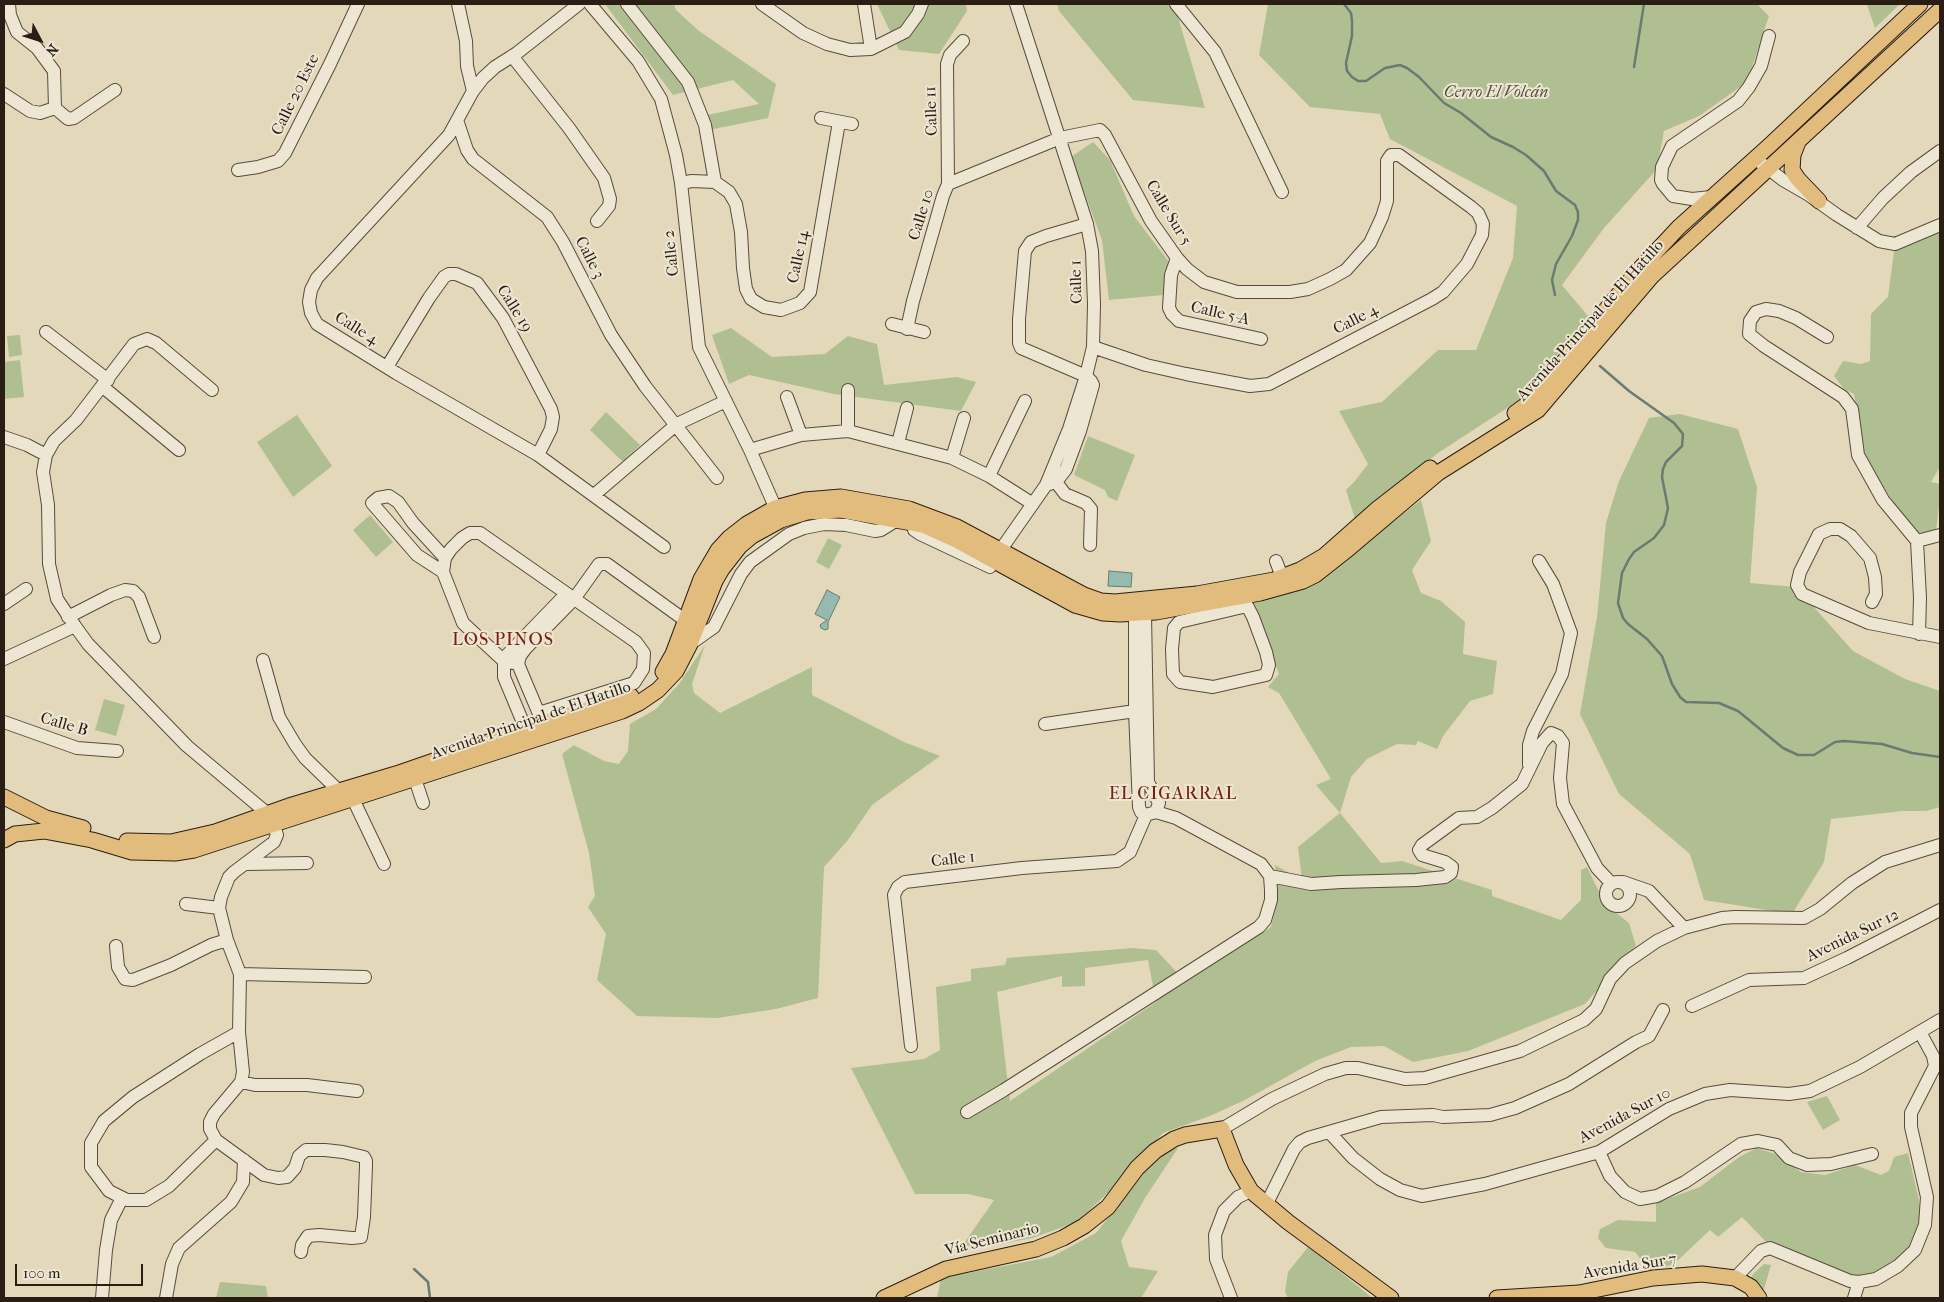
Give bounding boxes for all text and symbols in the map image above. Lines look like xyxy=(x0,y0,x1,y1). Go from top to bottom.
north arrow xyxy=(15,15,65,65)
text: N xyxy=(42,40,62,59)
street label: Calle 20 Este xyxy=(268,51,324,139)
park label: Cerro El Volcán xyxy=(1444,83,1548,103)
street label: Calle 11 xyxy=(922,86,942,136)
street label: Calle Sur 5 xyxy=(1141,177,1195,249)
street label: Calle 10 xyxy=(905,187,939,243)
street label: Calle 2 xyxy=(660,229,684,277)
street label: Calle 14 xyxy=(784,229,814,285)
street label: Calle 3 xyxy=(570,234,608,282)
street label: Avenida Principal de El Hatillo xyxy=(1514,236,1668,406)
street label: Calle 1 xyxy=(1067,260,1087,304)
street label: Calle 19 xyxy=(492,282,536,336)
street label: Calle 5-A xyxy=(1189,298,1251,330)
street label: Calle 4 xyxy=(1330,301,1382,339)
street label: Calle 4 xyxy=(331,308,381,350)
district label: LOS PINOS xyxy=(451,630,555,652)
street label: Avenida Principal de El Hatillo xyxy=(428,678,634,764)
street label: Calle B xyxy=(38,709,90,741)
district label: EL CIGARRAL xyxy=(1107,784,1239,806)
street label: Calle 1 xyxy=(930,848,976,872)
street label: Avenida Sur 12 xyxy=(1804,905,1902,967)
street label: Avenida Sur 10 xyxy=(1576,1084,1674,1148)
street label: Vía Seminario xyxy=(943,1219,1041,1261)
street label: Avenida Sur 7 xyxy=(1582,1250,1678,1284)
scale bar xyxy=(18,1254,145,1286)
text: 100 m xyxy=(23,1264,61,1282)

